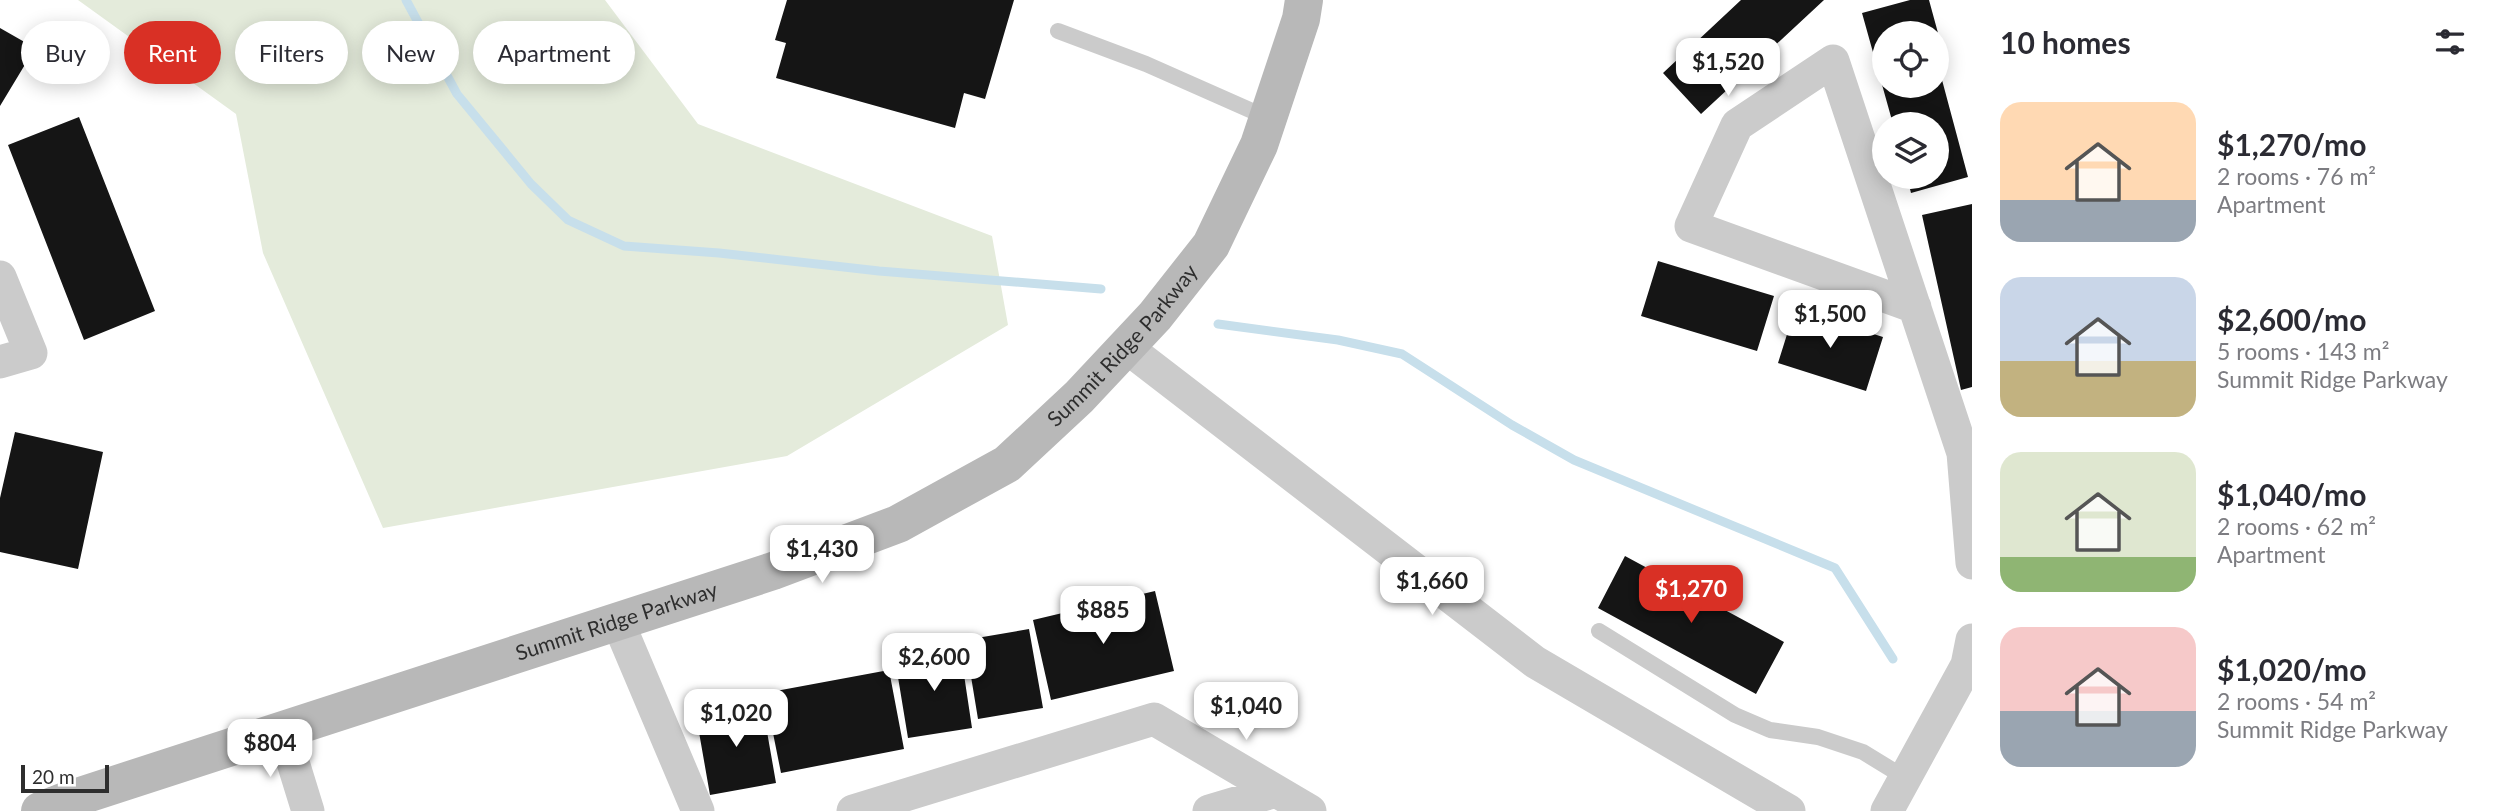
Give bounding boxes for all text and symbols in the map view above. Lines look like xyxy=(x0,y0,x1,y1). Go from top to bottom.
chip: Buy xyxy=(21,21,110,84)
chip: Rent xyxy=(124,21,221,84)
chip: Filters xyxy=(235,21,348,84)
chip: New xyxy=(362,21,459,84)
chip: Apartment xyxy=(473,21,635,84)
map controls xyxy=(1872,21,1949,189)
button: locate xyxy=(1872,21,1949,98)
icon: filters xyxy=(2431,23,2469,61)
text: 10 homes xyxy=(2000,24,2131,60)
pin: $1,520 xyxy=(1671,38,1785,98)
text: $1,520 xyxy=(1692,47,1764,75)
button: layers xyxy=(1872,112,1949,189)
text: $1,270/mo xyxy=(2217,126,2366,162)
icon: home xyxy=(2056,130,2140,214)
text: 2 rooms · 76 m² xyxy=(2217,162,2376,190)
text: Apartment xyxy=(2217,190,2325,218)
street label: Summit Ridge Parkway xyxy=(1042,259,1202,431)
pin: $1,500 xyxy=(1773,290,1887,350)
text: $1,500 xyxy=(1794,299,1866,327)
text: $2,600/mo xyxy=(2217,301,2366,337)
icon: home xyxy=(2056,305,2140,389)
text: 5 rooms · 143 m² xyxy=(2217,337,2389,365)
text: Summit Ridge Parkway xyxy=(2217,365,2448,393)
text: $1,040/mo xyxy=(2217,476,2366,512)
icon: home xyxy=(2056,480,2140,564)
text: 2 rooms · 62 m² xyxy=(2217,512,2376,540)
pin: $1,430 xyxy=(765,526,879,585)
text: $1,430 xyxy=(786,534,858,562)
text: Apartment xyxy=(2217,540,2325,568)
pin: $1,660 xyxy=(1375,558,1489,617)
text: $1,660 xyxy=(1396,566,1468,594)
pin: $1,270 xyxy=(1634,566,1748,625)
text: $1,270 xyxy=(1655,574,1727,602)
street label: Summit Ridge Parkway xyxy=(512,576,721,665)
pin: $885 xyxy=(1062,586,1144,646)
text: $885 xyxy=(1076,595,1130,623)
pin: $2,600 xyxy=(877,634,991,693)
text: $2,600 xyxy=(898,642,970,670)
text: $1,020/mo xyxy=(2217,651,2366,687)
icon: home xyxy=(2056,655,2140,739)
pin: $1,040 xyxy=(1189,682,1303,742)
text: 2 rooms · 54 m² xyxy=(2217,687,2376,715)
pin: $1,020 xyxy=(679,690,793,749)
text: $1,040 xyxy=(1210,691,1282,719)
text: $1,020 xyxy=(700,698,772,726)
text: Summit Ridge Parkway xyxy=(2217,715,2448,743)
pin: $804 xyxy=(229,720,311,779)
text: $804 xyxy=(243,728,297,756)
scale bar xyxy=(21,762,108,794)
text: 20 m xyxy=(32,765,75,788)

